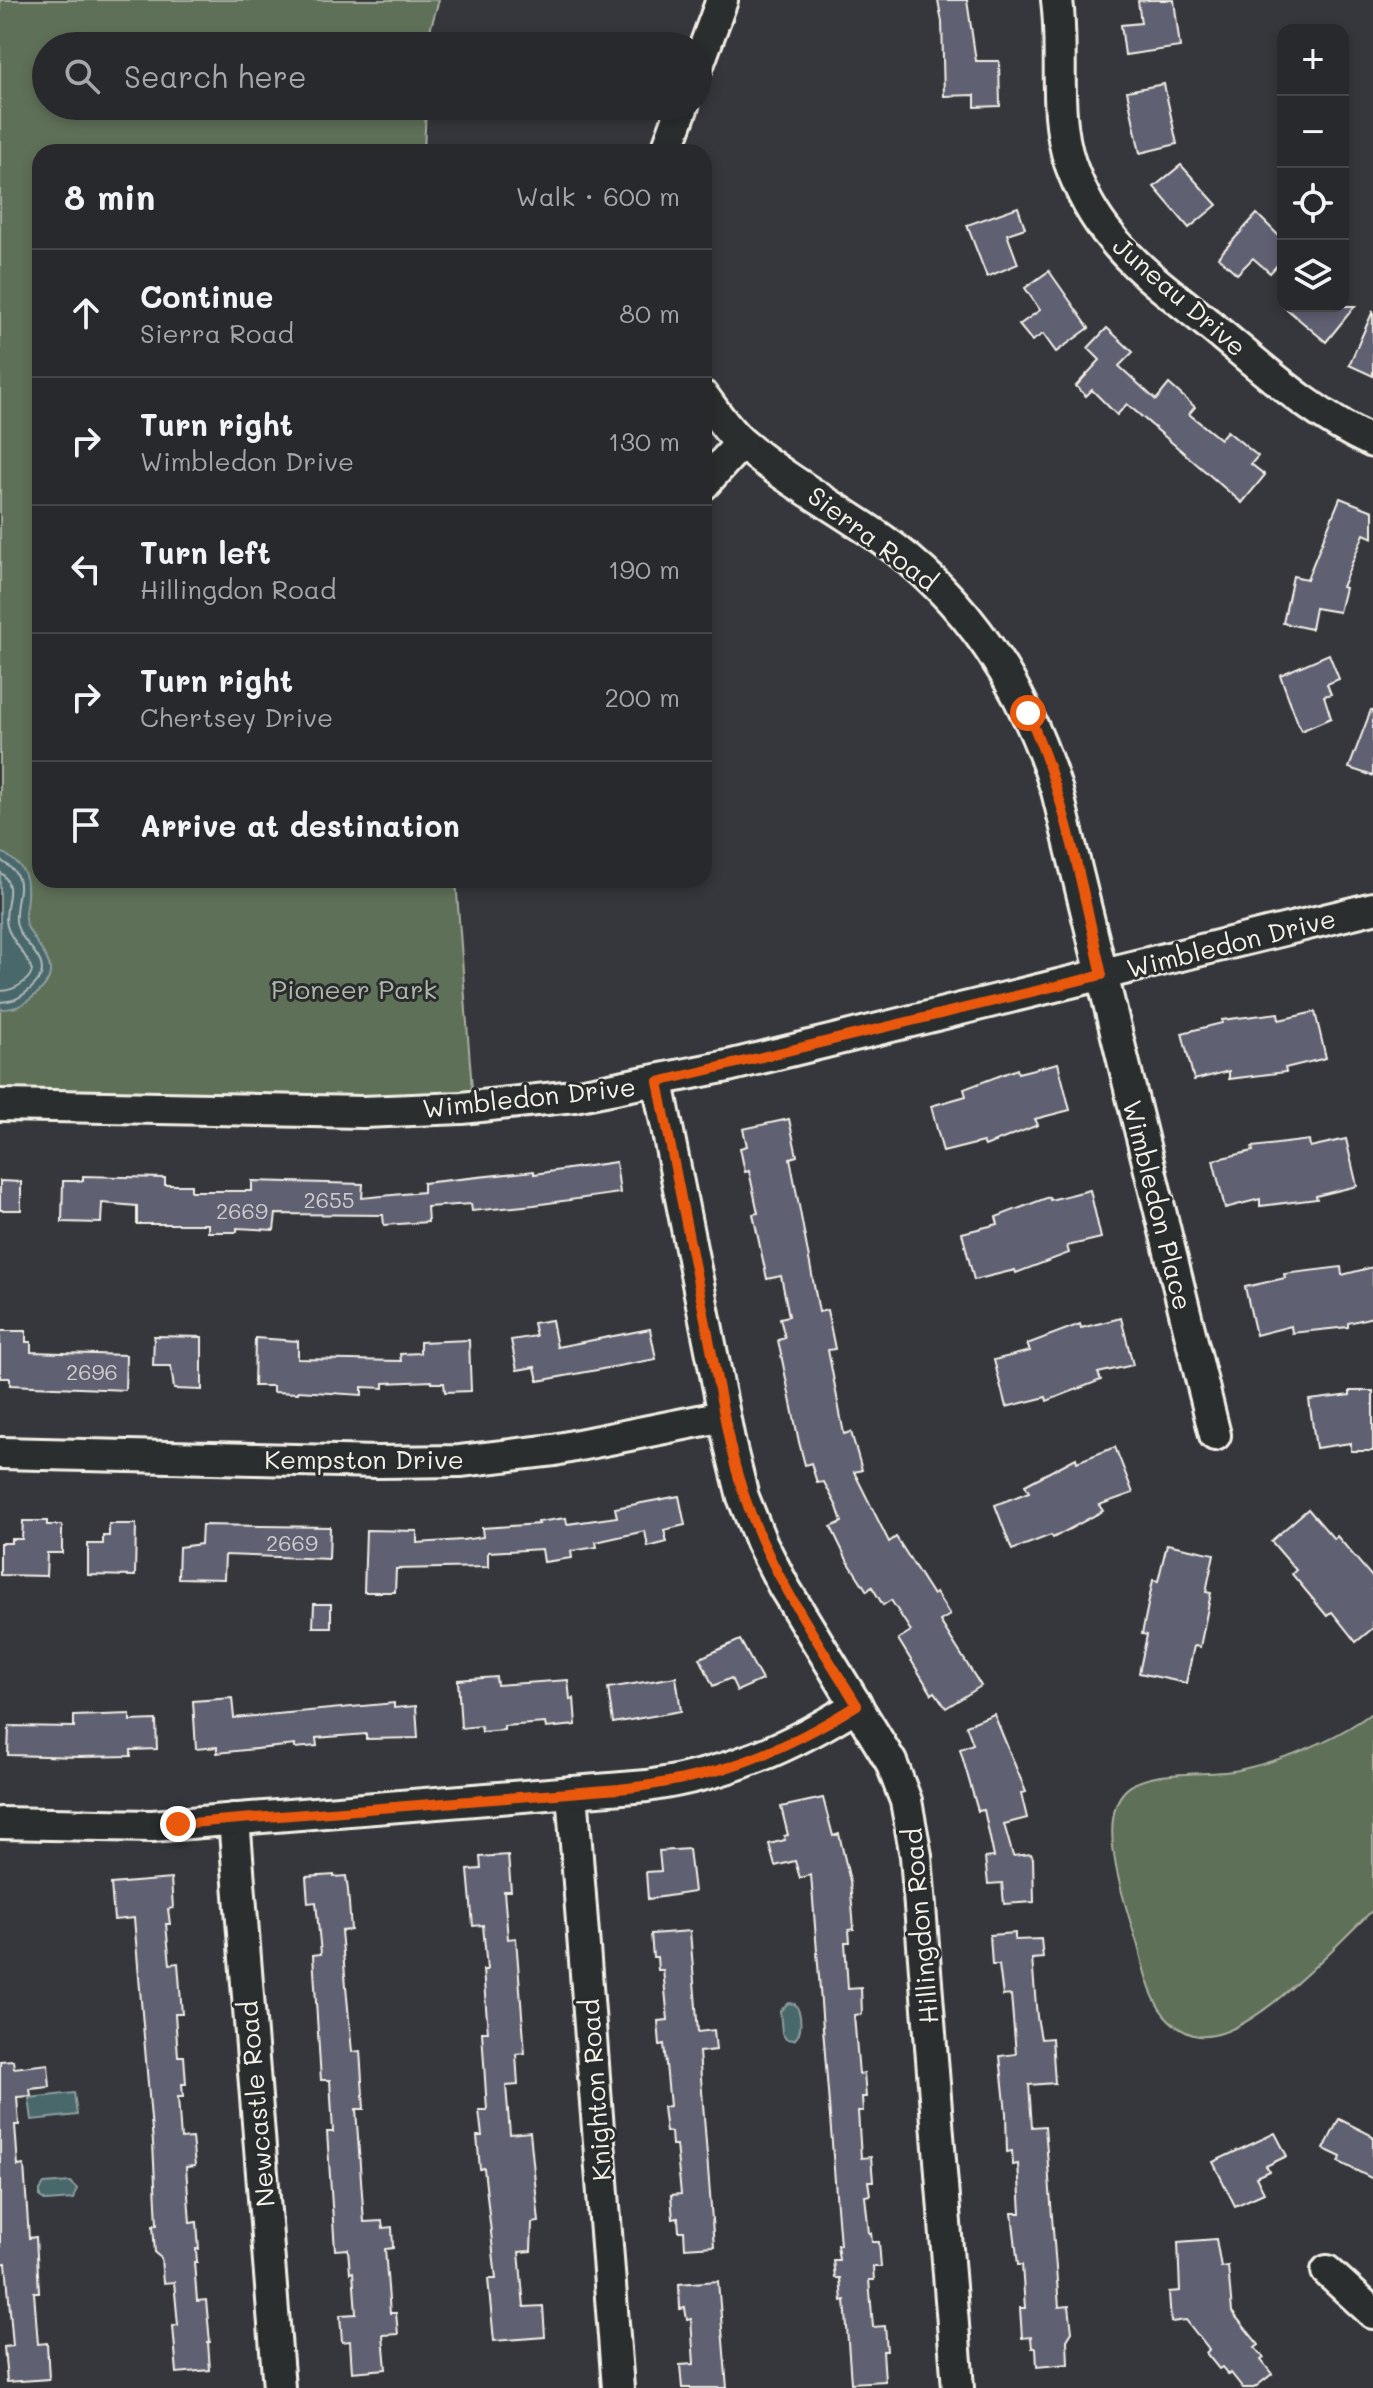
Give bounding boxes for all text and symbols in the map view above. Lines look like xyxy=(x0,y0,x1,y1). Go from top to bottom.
map controls xyxy=(1277,24,1349,312)
button: + xyxy=(1277,24,1349,96)
search box xyxy=(32,32,712,120)
icon: search xyxy=(60,54,104,98)
text: Search here xyxy=(124,56,307,96)
button: − xyxy=(1277,96,1349,168)
button: locate xyxy=(1277,168,1349,240)
text: 8 min xyxy=(64,174,155,219)
text: Walk · 600 m xyxy=(516,179,680,213)
street label: Juneau Drive xyxy=(1106,229,1254,363)
button: layers xyxy=(1277,240,1349,312)
text: Continue xyxy=(140,276,273,316)
icon: ahead xyxy=(64,291,108,335)
text: 80 m xyxy=(619,296,680,330)
text: Sierra Road xyxy=(140,316,294,350)
text: Turn right xyxy=(140,404,293,444)
icon: right xyxy=(64,419,108,463)
text: 130 m xyxy=(608,424,680,458)
text: Wimbledon Drive xyxy=(140,444,354,478)
street label: Sierra Road xyxy=(801,478,945,598)
text: Turn left xyxy=(140,532,271,572)
icon: left xyxy=(64,547,108,591)
text: 190 m xyxy=(608,552,680,586)
text: Hillingdon Road xyxy=(140,572,336,606)
text: Turn right xyxy=(140,660,293,700)
icon: right xyxy=(64,675,108,719)
text: 200 m xyxy=(604,680,680,714)
route start xyxy=(1010,695,1046,731)
text: Chertsey Drive xyxy=(140,700,333,734)
icon: arrive xyxy=(64,803,108,847)
text: Arrive at destination xyxy=(140,805,460,845)
street label: Wimbledon Drive xyxy=(1123,901,1339,985)
park label: Pioneer Park xyxy=(271,972,437,1006)
street label: Wimbledon Drive xyxy=(421,1069,637,1125)
street label: Wimbledon Place xyxy=(1115,1096,1201,1314)
house number: 2655 xyxy=(303,1185,355,1214)
house number: 2669 xyxy=(216,1196,268,1225)
house number: 2696 xyxy=(66,1357,118,1386)
street label: Kempston Drive xyxy=(264,1442,464,1476)
house number: 2669 xyxy=(266,1528,318,1557)
route end xyxy=(160,1806,196,1842)
street label: Hillingdon Road xyxy=(895,1827,945,2025)
street label: Knighton Road xyxy=(572,1998,618,2182)
street label: Newcastle Road xyxy=(230,2000,282,2208)

